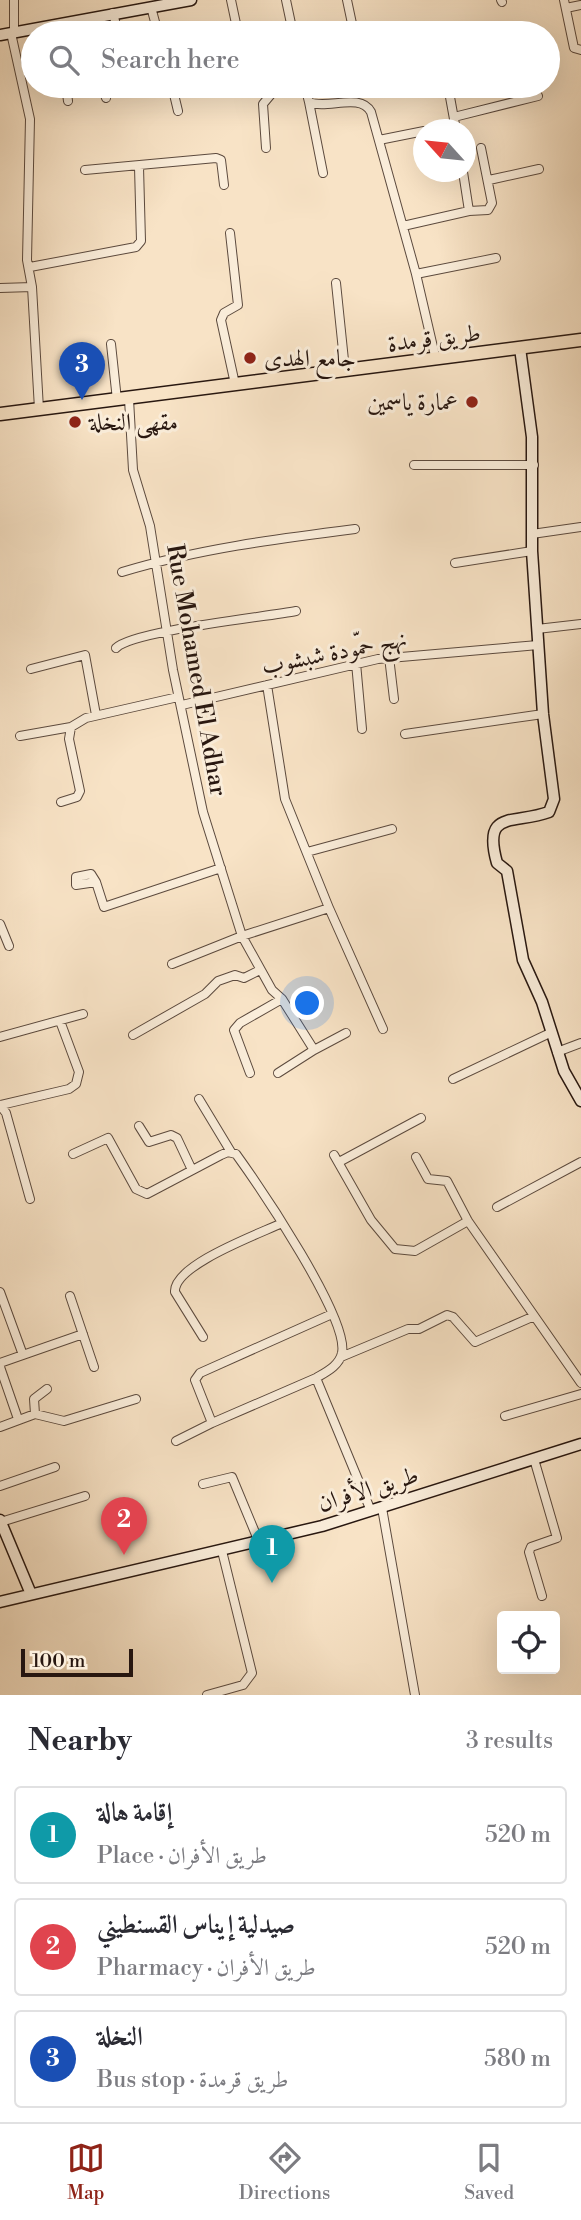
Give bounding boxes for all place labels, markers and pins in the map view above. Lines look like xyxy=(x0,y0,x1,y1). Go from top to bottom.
pin: 3 xyxy=(59,342,105,400)
place label: جامع الهدى xyxy=(264,344,356,380)
marker: جامع الهدى xyxy=(242,350,258,366)
place label: عمارة ياسمين xyxy=(367,388,458,418)
marker: عمارة ياسمين xyxy=(464,394,480,410)
place label: مقهى النخلة xyxy=(88,408,178,439)
marker: مقهى النخلة xyxy=(67,414,83,430)
pin: 2 xyxy=(101,1497,147,1555)
pin: 1 xyxy=(249,1525,295,1583)

